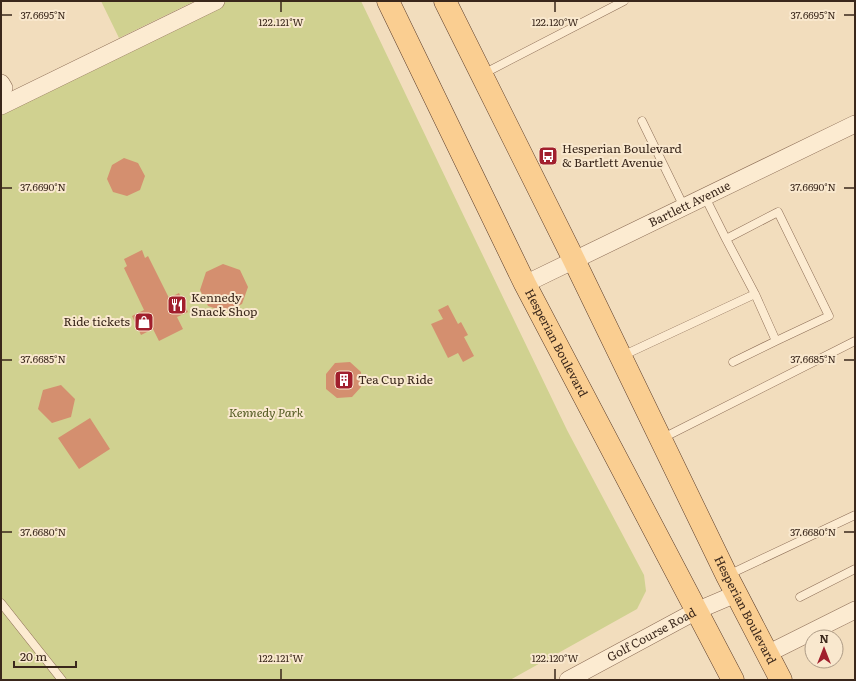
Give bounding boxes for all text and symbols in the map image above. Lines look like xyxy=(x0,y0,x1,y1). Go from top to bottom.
text: 37.6695°N xyxy=(20,7,66,22)
text: 37.6695°N xyxy=(790,7,836,22)
text: 122.121°W xyxy=(259,14,304,29)
text: 122.120°W xyxy=(532,14,578,29)
place label: Hesperian Boulevard & Bartlett Avenue xyxy=(562,139,683,171)
bus stop icon: Hesperian Boulevard & Bartlett Avenue xyxy=(537,145,559,167)
street label: Bartlett Avenue xyxy=(645,176,733,231)
text: 37.6690°N xyxy=(20,179,66,194)
text: 37.6690°N xyxy=(790,179,836,194)
street label: Hesperian Boulevard xyxy=(521,285,593,400)
place label: Kennedy Snack Shop xyxy=(191,288,258,320)
restaurant icon: Kennedy Snack Shop xyxy=(166,294,188,316)
shop icon: Ride tickets xyxy=(133,311,155,333)
place label: Ride tickets xyxy=(63,312,131,330)
text: 37.6685°N xyxy=(20,351,66,366)
text: 37.6685°N xyxy=(790,351,836,366)
building icon: Tea Cup Ride xyxy=(333,369,355,391)
place label: Tea Cup Ride xyxy=(358,370,433,388)
park label: Kennedy Park xyxy=(229,403,304,421)
text: 37.6680°N xyxy=(20,524,66,539)
text: 37.6680°N xyxy=(790,524,836,539)
street label: Hesperian Boulevard xyxy=(710,552,782,668)
street label: Golf Course Road xyxy=(603,602,700,665)
north arrow xyxy=(804,629,844,669)
text: N xyxy=(819,630,829,646)
scale bar xyxy=(14,643,76,669)
text: 20 m xyxy=(20,647,47,665)
text: 122.121°W xyxy=(259,650,304,665)
text: 122.120°W xyxy=(532,650,578,665)

